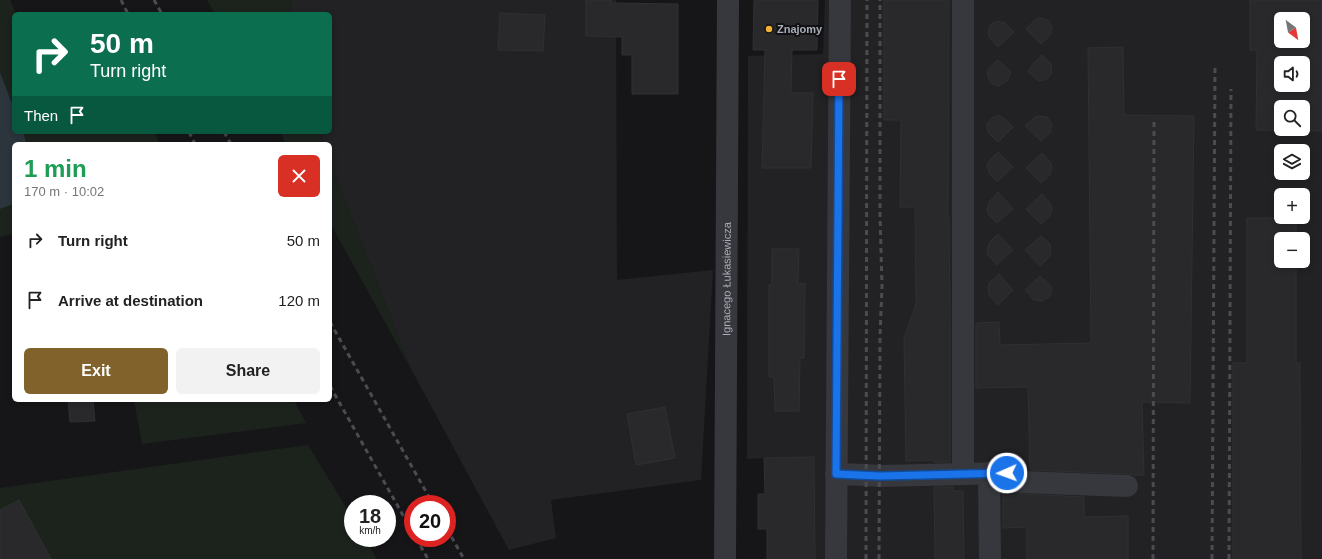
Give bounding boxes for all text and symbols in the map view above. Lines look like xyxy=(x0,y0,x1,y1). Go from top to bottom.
north arrow xyxy=(1274,12,1310,48)
map controls xyxy=(1274,12,1310,268)
place label: Znajomy xyxy=(777,23,823,35)
marker: Znajomy xyxy=(764,24,774,34)
icon: right xyxy=(24,28,76,80)
text: 50 m xyxy=(90,28,154,59)
button: sound xyxy=(1274,56,1310,92)
text: Turn right xyxy=(90,61,166,81)
pin xyxy=(822,62,856,96)
icon: arrive xyxy=(828,68,850,90)
button: search xyxy=(1274,100,1310,136)
icon: arrive xyxy=(66,104,88,126)
text: Then xyxy=(24,107,58,124)
button: layers xyxy=(1274,144,1310,180)
text: 1 min xyxy=(24,155,87,182)
button: close xyxy=(278,155,320,197)
text: 170 m · 10:02 xyxy=(24,184,104,199)
button: + xyxy=(1274,188,1310,224)
street label: Ignacego Łukasiewicza xyxy=(720,221,733,336)
icon: right xyxy=(24,229,46,251)
text: Turn right xyxy=(58,232,128,249)
text: 50 m xyxy=(287,232,320,249)
button: − xyxy=(1274,232,1310,268)
icon: arrive xyxy=(24,289,46,311)
text: Arrive at destination xyxy=(58,292,203,309)
text: 120 m xyxy=(278,292,320,309)
button: Exit xyxy=(24,348,168,394)
button: Share xyxy=(176,348,320,394)
position arrow xyxy=(986,452,1028,494)
speed limit sign: 20 xyxy=(404,495,456,547)
text: 18 xyxy=(359,505,381,527)
text: km/h xyxy=(359,525,381,536)

